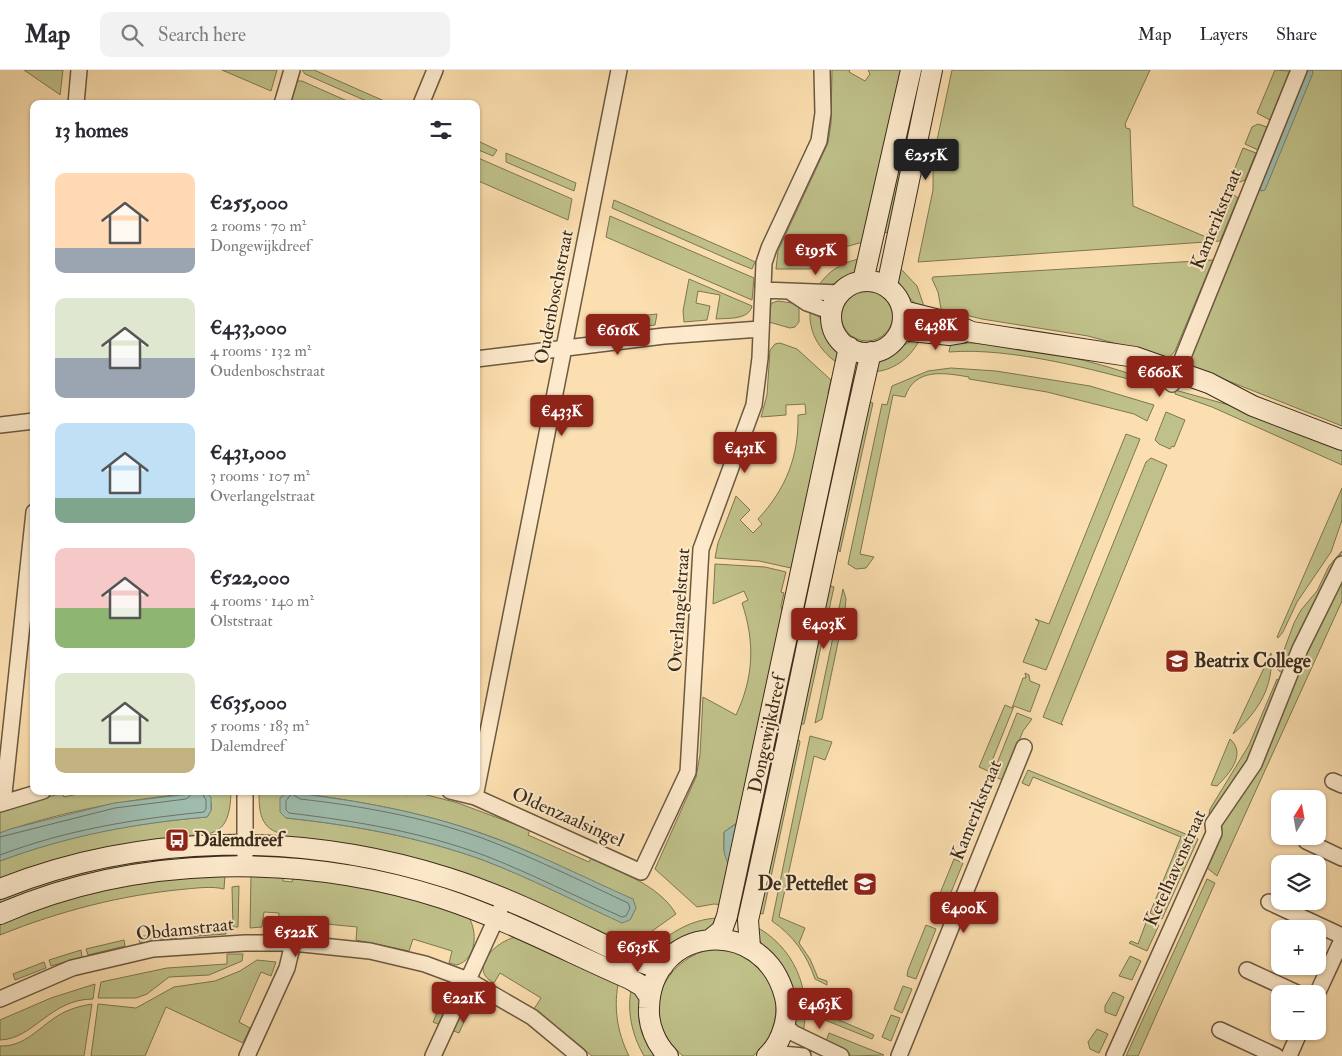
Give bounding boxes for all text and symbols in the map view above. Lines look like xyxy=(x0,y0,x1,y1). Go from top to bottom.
search box xyxy=(100,12,450,57)
text: Map xyxy=(25,19,70,50)
icon: search xyxy=(118,21,146,49)
text: Search here xyxy=(158,23,246,47)
text: Map xyxy=(1138,23,1172,46)
text: Layers xyxy=(1200,23,1248,46)
text: Share xyxy=(1276,23,1317,46)
icon: filters xyxy=(427,116,455,144)
text: 13 homes xyxy=(55,117,128,144)
pin: €255K xyxy=(891,138,961,181)
text: €255K xyxy=(905,145,947,165)
street label: Kamerikstraat xyxy=(1185,165,1247,273)
text: €255,000 xyxy=(210,189,288,216)
icon: home xyxy=(95,193,155,253)
text: 2 rooms · 70 m² xyxy=(210,216,306,236)
street label: Oudenboschstraat xyxy=(529,228,579,366)
pin: €195K xyxy=(781,234,851,276)
text: Dongewijkdreef xyxy=(210,236,311,256)
text: €195K xyxy=(795,240,837,260)
pin: €438K xyxy=(901,308,971,351)
text: €433,000 xyxy=(210,314,287,341)
pin: €616K xyxy=(583,314,653,356)
text: €438K xyxy=(915,315,957,335)
icon: home xyxy=(95,318,155,378)
text: €616K xyxy=(597,320,639,340)
text: 4 rooms · 132 m² xyxy=(210,341,311,361)
pin: €660K xyxy=(1125,356,1195,398)
text: Oudenboschstraat xyxy=(210,361,325,381)
text: €660K xyxy=(1138,362,1182,382)
pin: €433K xyxy=(527,394,597,437)
text: €433K xyxy=(541,401,583,421)
pin: €431K xyxy=(710,432,780,474)
text: €431K xyxy=(724,438,766,458)
text: €431,000 xyxy=(210,439,286,466)
icon: home xyxy=(95,443,155,503)
text: 3 rooms · 107 m² xyxy=(210,466,310,486)
text: Overlangelstraat xyxy=(210,486,315,506)
street label: Overlangelstraat xyxy=(663,547,695,673)
text: €522,000 xyxy=(210,564,290,591)
icon: home xyxy=(95,568,155,628)
text: 4 rooms · 140 m² xyxy=(210,591,314,611)
pin: €403K xyxy=(789,608,859,650)
text: Olststraat xyxy=(210,611,273,631)
text: €403K xyxy=(802,614,846,634)
school or university icon: Beatrix College xyxy=(1164,648,1190,674)
place label: Beatrix College xyxy=(1194,649,1311,674)
street label: Dongewijkdreef xyxy=(743,670,792,795)
text: €635,000 xyxy=(210,689,287,716)
icon: home xyxy=(95,693,155,753)
text: 5 rooms · 183 m² xyxy=(210,716,309,736)
text: Dalemdreef xyxy=(210,736,285,756)
street label: Kamerikstraat xyxy=(945,756,1007,864)
street label: Oldenzaalsingel xyxy=(508,782,628,853)
north arrow xyxy=(1271,790,1326,845)
map controls xyxy=(1271,790,1326,1040)
street label: Ketelhavenstraat xyxy=(1139,806,1211,930)
bus stop icon: Dalemdreef xyxy=(164,827,190,853)
place label: Dalemdreef xyxy=(194,828,286,852)
button: layers xyxy=(1271,855,1326,910)
school or university icon: De Petteflet xyxy=(852,871,878,897)
place label: De Petteflet xyxy=(758,872,849,896)
pin: €400K xyxy=(929,892,999,934)
text: €400K xyxy=(941,898,987,918)
street label: Obdamstraat xyxy=(135,912,235,946)
pin: €522K xyxy=(261,916,331,958)
button: + xyxy=(1271,920,1326,975)
text: €522K xyxy=(274,922,318,942)
pin: €635K xyxy=(603,930,673,973)
text: €635K xyxy=(617,937,659,957)
pin: €221K xyxy=(429,982,499,1024)
button: − xyxy=(1271,985,1326,1040)
text: €221K xyxy=(443,988,485,1008)
pin: €463K xyxy=(785,988,855,1030)
text: €463K xyxy=(798,994,842,1014)

